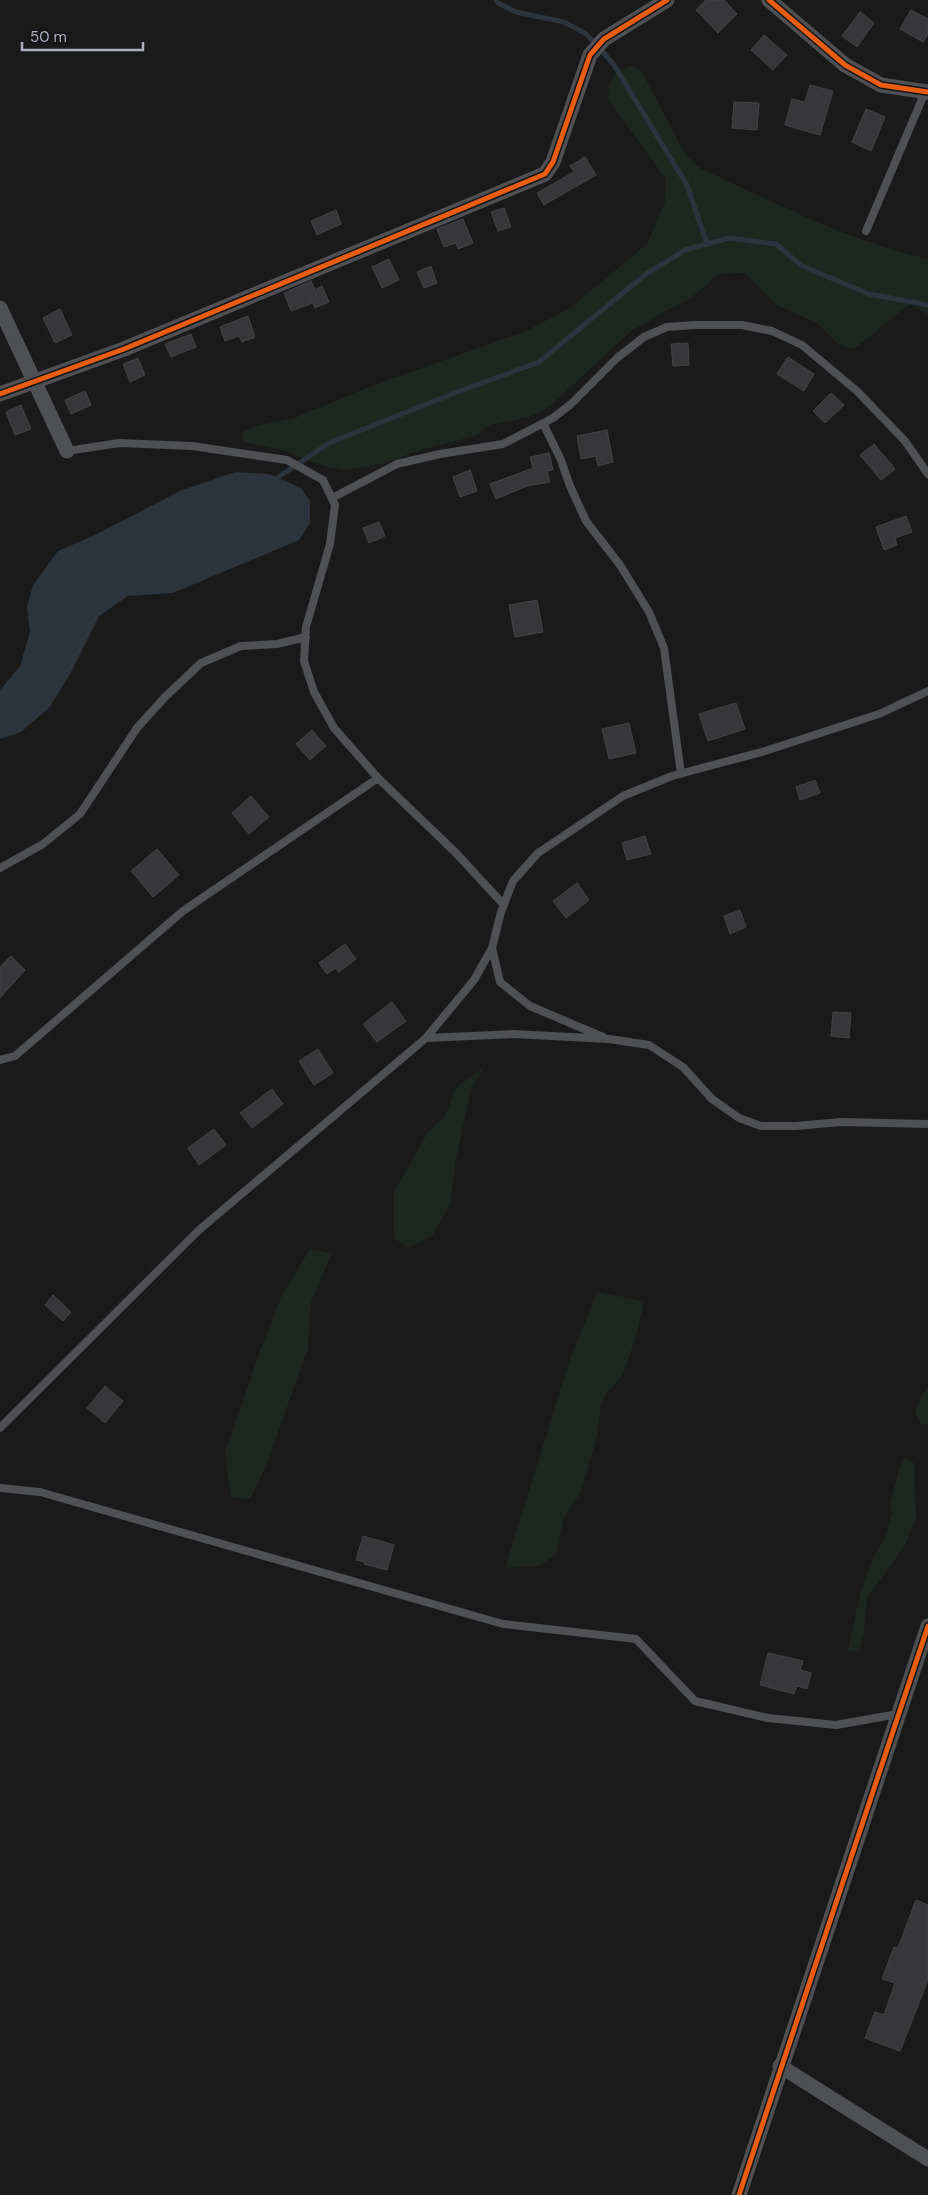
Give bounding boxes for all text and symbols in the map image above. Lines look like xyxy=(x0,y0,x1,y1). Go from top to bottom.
scale bar xyxy=(22,20,144,52)
text: 50 m xyxy=(30,27,67,47)

